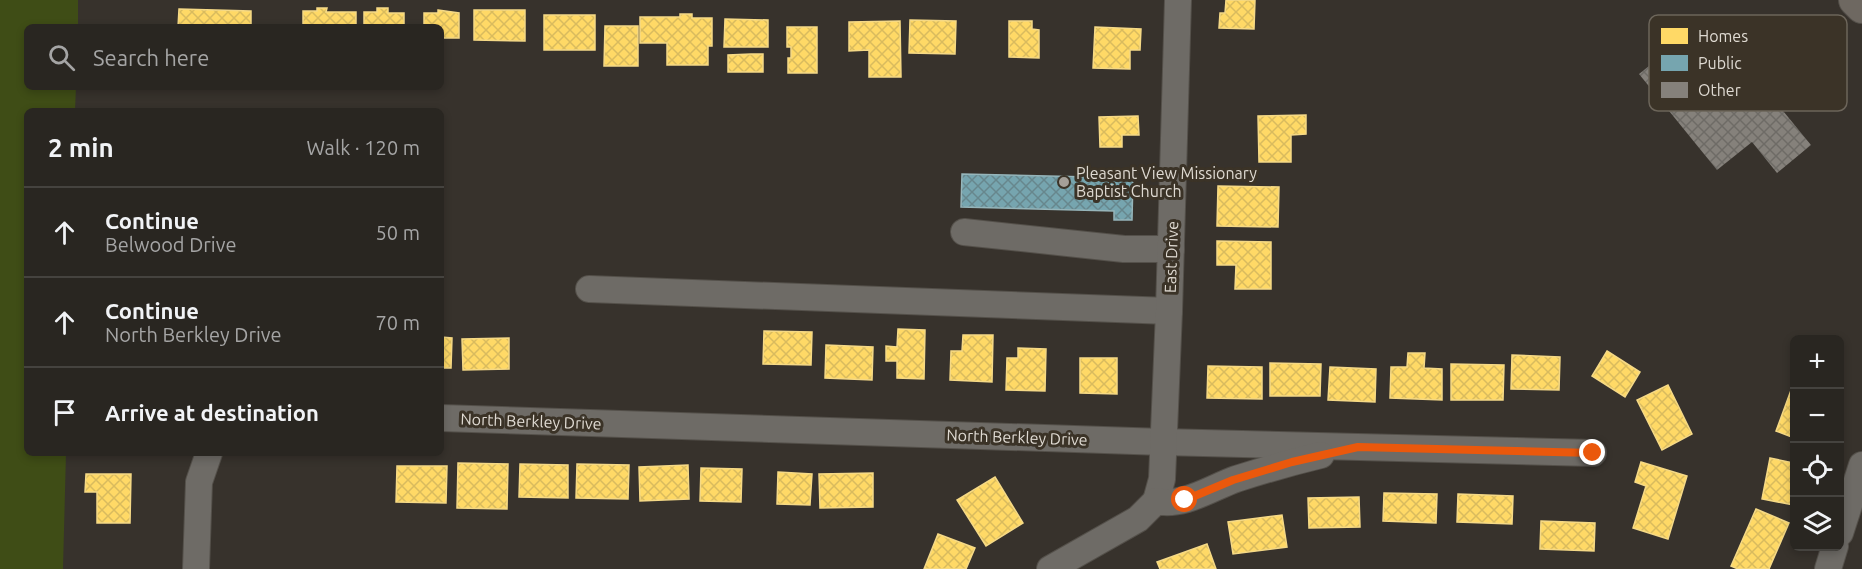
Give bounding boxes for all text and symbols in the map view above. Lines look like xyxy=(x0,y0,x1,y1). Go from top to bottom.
legend xyxy=(1649,15,1847,111)
search box xyxy=(24,24,444,90)
text: Homes xyxy=(1698,27,1748,45)
icon: search xyxy=(45,41,78,74)
text: Search here xyxy=(93,45,209,70)
text: Public xyxy=(1698,54,1742,72)
text: Other xyxy=(1698,81,1741,99)
text: 2 min xyxy=(48,133,114,162)
text: Walk · 120 m xyxy=(307,136,420,159)
place label: Pleasant View Missionary Baptist Church xyxy=(1076,164,1257,200)
marker: Pleasant View Missionary Baptist Church xyxy=(1057,175,1071,189)
text: Continue xyxy=(105,208,199,233)
icon: ahead xyxy=(48,216,81,249)
text: 50 m xyxy=(376,221,420,244)
street label: East Drive xyxy=(1161,221,1181,293)
text: Belwood Drive xyxy=(105,233,236,256)
text: Continue xyxy=(105,298,199,323)
icon: ahead xyxy=(48,306,81,339)
text: 70 m xyxy=(376,311,420,334)
text: North Berkley Drive xyxy=(105,323,282,346)
map controls xyxy=(1790,335,1844,551)
button: + xyxy=(1790,335,1844,389)
button: − xyxy=(1790,389,1844,443)
icon: arrive xyxy=(48,396,81,429)
text: Arrive at destination xyxy=(105,400,319,425)
street label: North Berkley Drive xyxy=(460,410,602,432)
street label: North Berkley Drive xyxy=(946,426,1088,448)
route end xyxy=(1579,439,1605,465)
button: locate xyxy=(1790,443,1844,497)
route start xyxy=(1171,486,1197,512)
button: layers xyxy=(1790,497,1844,551)

